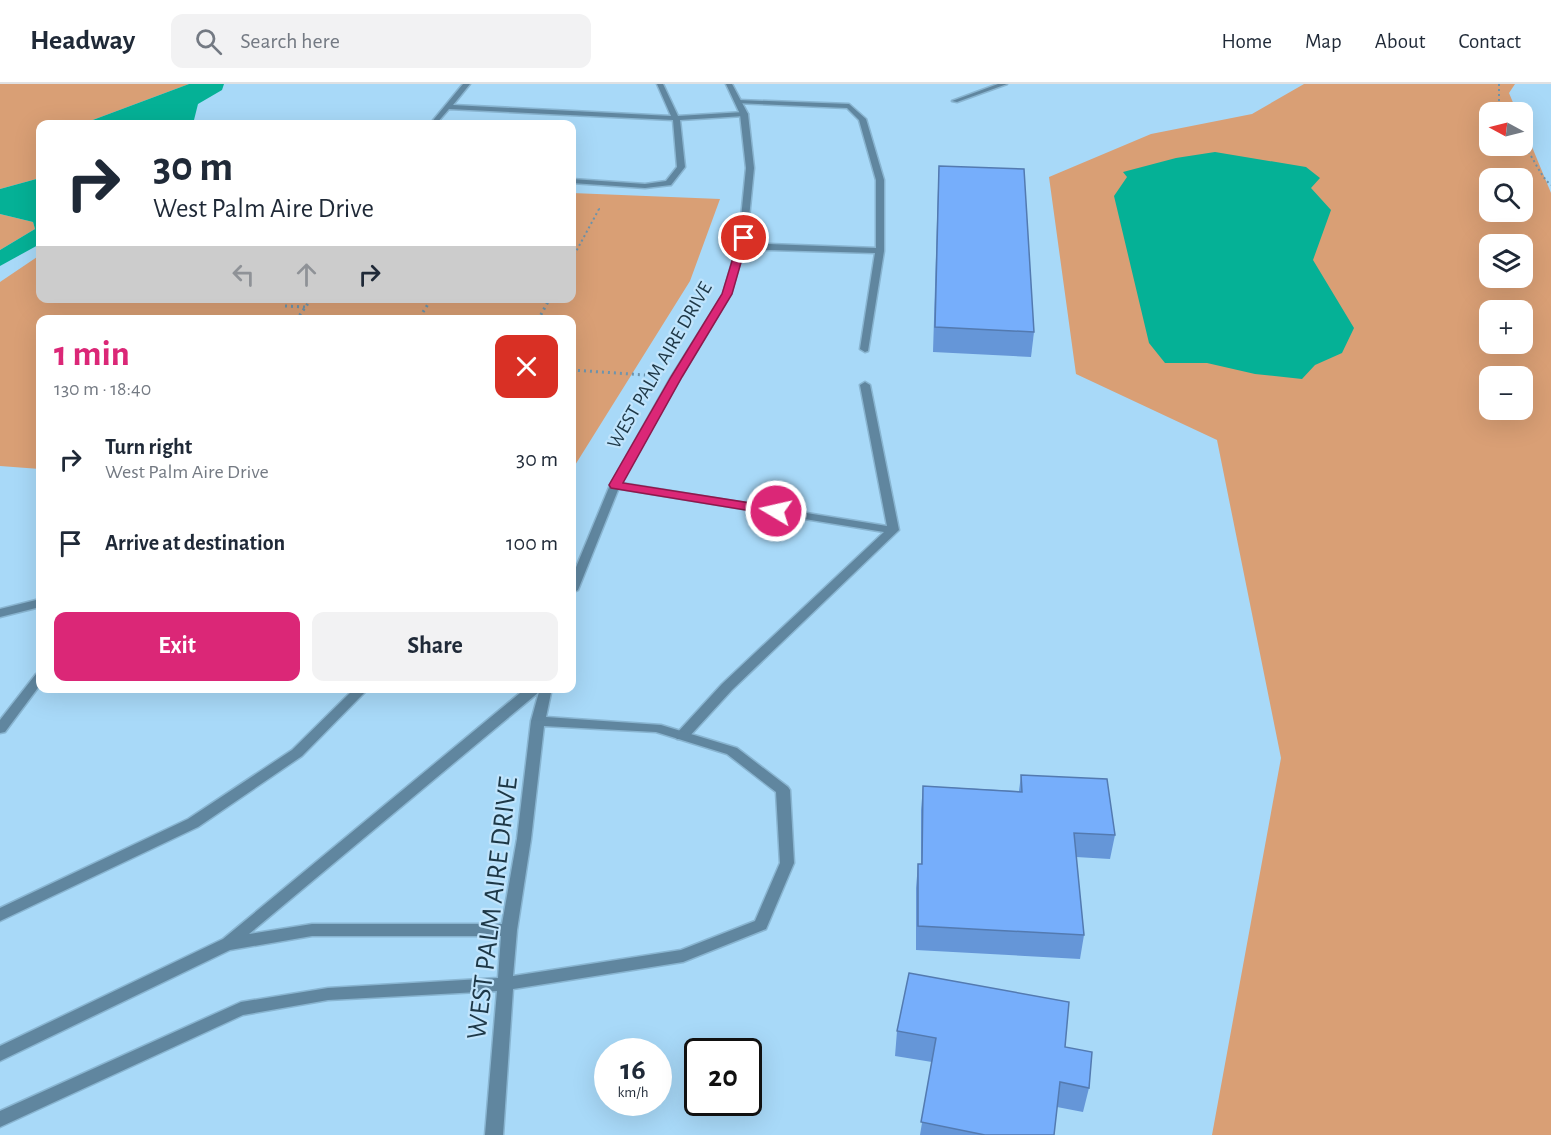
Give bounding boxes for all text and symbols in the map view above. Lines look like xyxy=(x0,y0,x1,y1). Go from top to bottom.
search box xyxy=(171,14,591,68)
icon: search xyxy=(192,25,225,58)
text: Headway xyxy=(30,27,135,55)
text: Search here xyxy=(240,30,340,52)
text: Home xyxy=(1221,31,1272,52)
text: Map xyxy=(1305,31,1342,52)
text: About xyxy=(1375,31,1425,52)
text: Contact xyxy=(1458,31,1521,52)
north arrow xyxy=(1479,102,1533,156)
map controls xyxy=(1479,102,1533,420)
icon: right xyxy=(54,144,132,222)
text: 30 m xyxy=(153,146,233,188)
button: search xyxy=(1479,168,1533,222)
text: West Palm Aire Drive xyxy=(153,195,374,222)
pin xyxy=(718,212,769,263)
icon: arrive xyxy=(727,221,760,254)
button: layers xyxy=(1479,234,1533,288)
icon: left xyxy=(227,258,260,291)
icon: ahead xyxy=(290,258,323,291)
icon: right xyxy=(353,258,386,291)
street label: WEST PALM AIRE DRIVE xyxy=(604,278,716,452)
button: + xyxy=(1479,300,1533,354)
button: close xyxy=(495,335,558,398)
text: 1 min xyxy=(54,336,130,372)
button: − xyxy=(1479,366,1533,420)
text: 130 m · 18:40 xyxy=(54,379,151,399)
text: Turn right xyxy=(105,436,192,458)
icon: right xyxy=(54,443,87,476)
text: 30 m xyxy=(516,448,558,470)
text: West Palm Aire Drive xyxy=(105,462,269,482)
position arrow xyxy=(744,479,808,543)
icon: arrive xyxy=(54,527,87,560)
text: Arrive at destination xyxy=(105,532,285,554)
text: 100 m xyxy=(506,532,558,554)
button: Exit xyxy=(54,612,300,681)
button: Share xyxy=(312,612,558,681)
street label: WEST PALM AIRE DRIVE xyxy=(463,775,523,1041)
speed limit sign: 20 xyxy=(684,1038,762,1116)
text: 16 xyxy=(620,1055,646,1085)
text: km/h xyxy=(618,1085,648,1100)

